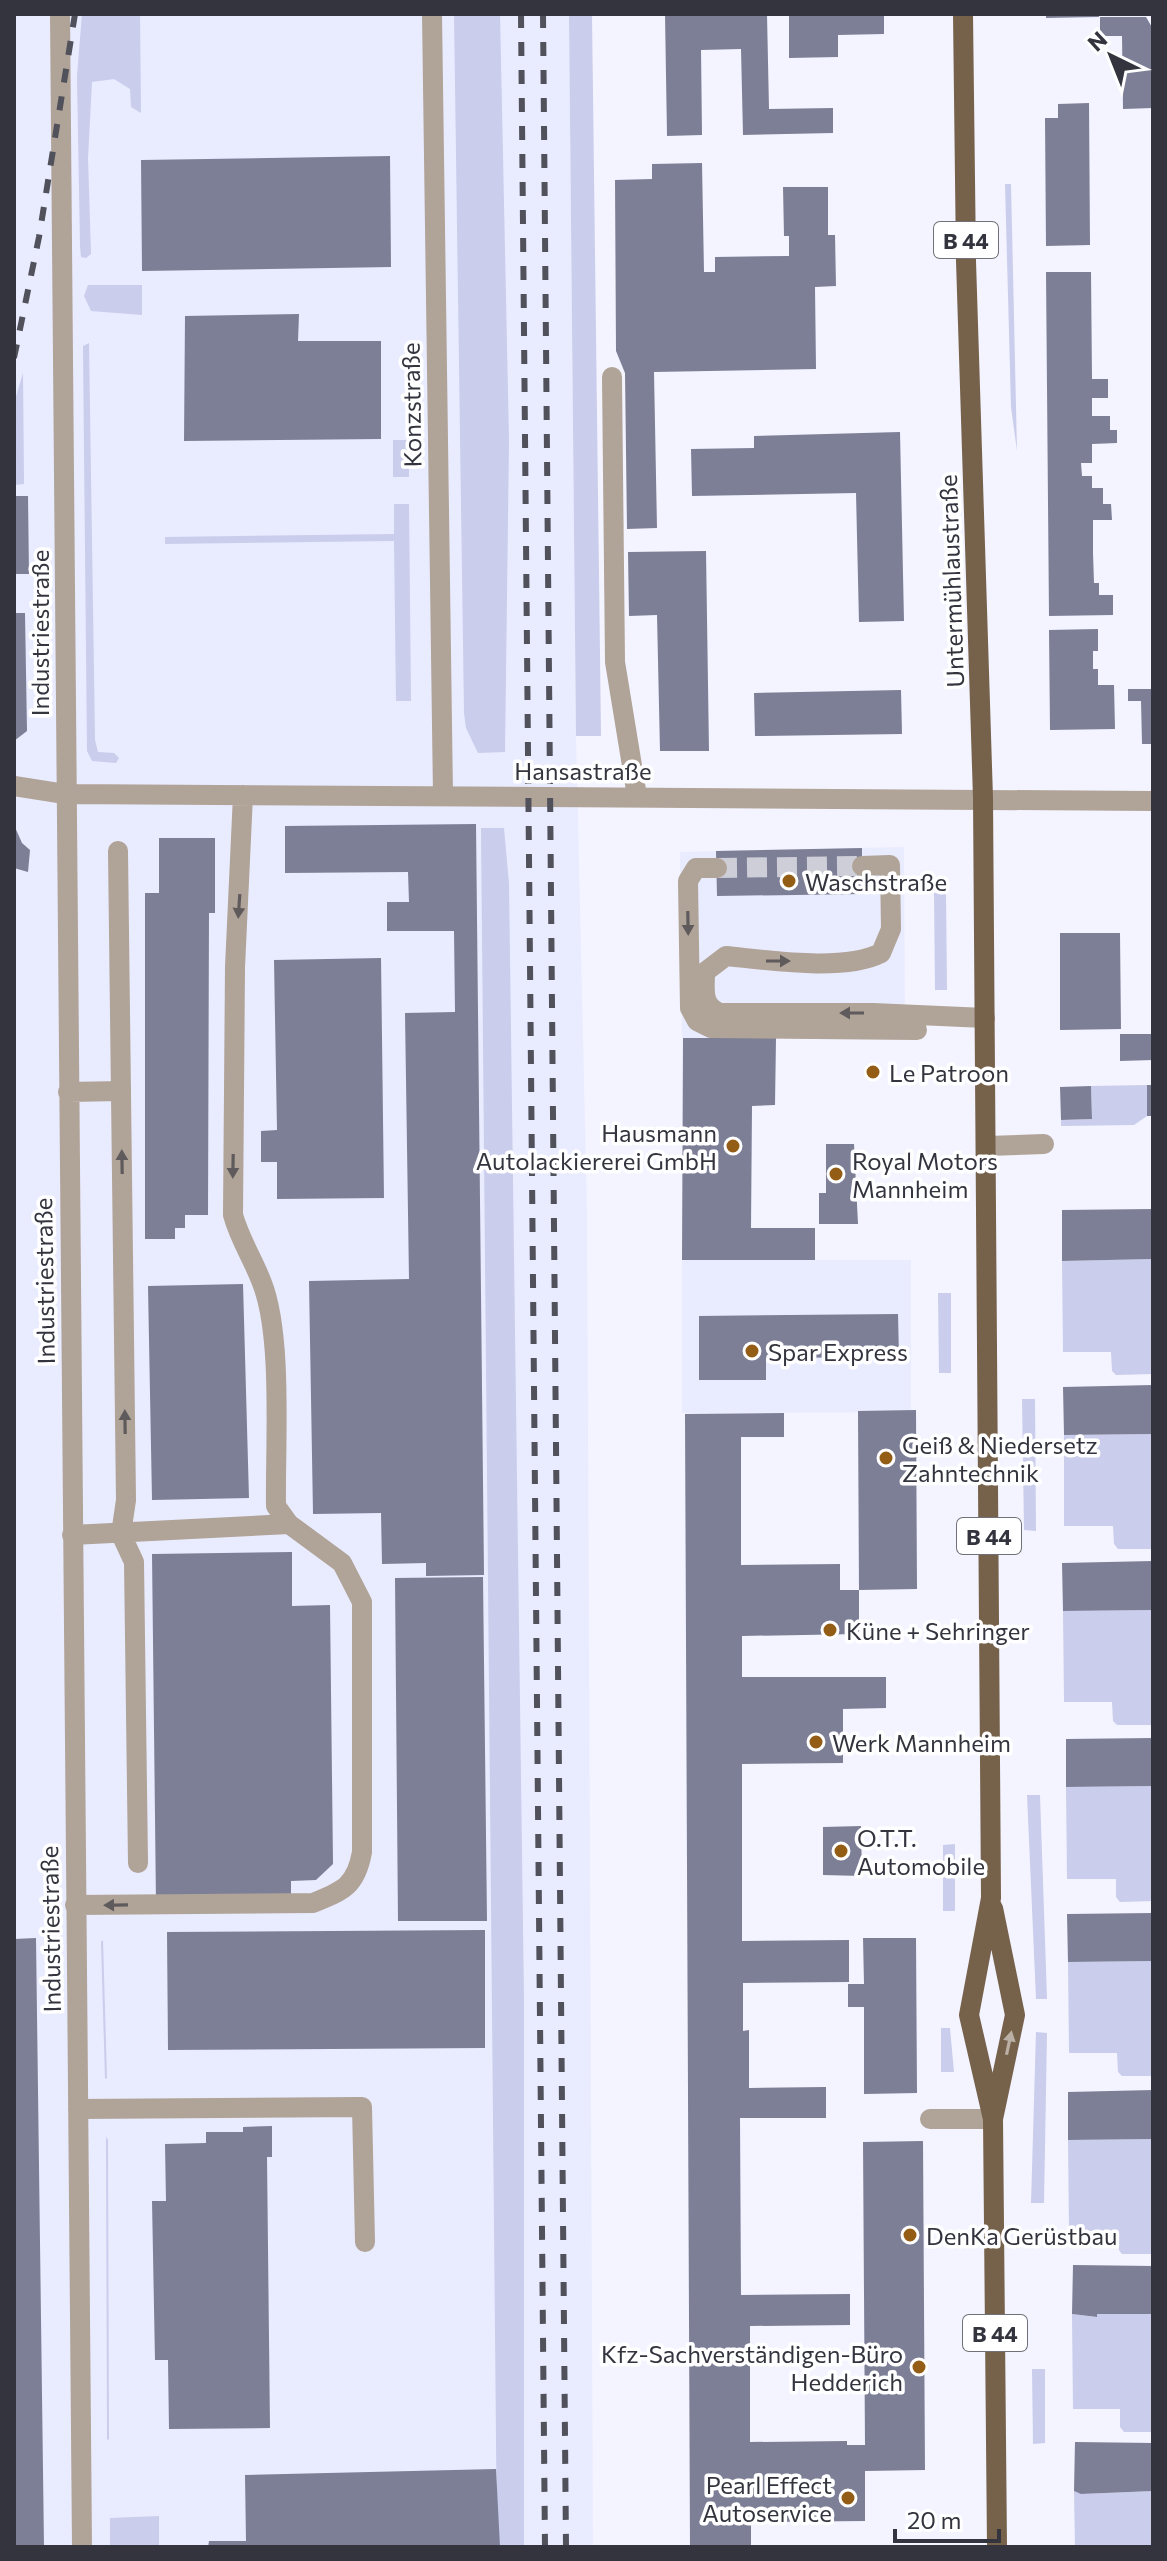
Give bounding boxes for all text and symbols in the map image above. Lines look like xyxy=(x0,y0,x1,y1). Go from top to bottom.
north arrow xyxy=(1071,16,1151,96)
text: N xyxy=(1082,26,1112,57)
road number: B 44 xyxy=(934,222,998,258)
street label: Konzstraße xyxy=(395,342,427,468)
street label: Untermühlaustraße xyxy=(933,474,969,688)
street label: Industriestraße xyxy=(25,550,54,716)
street label: Hansastraße xyxy=(514,756,652,785)
place label: Waschstraße xyxy=(805,867,947,896)
marker: Waschstraße xyxy=(780,872,798,890)
one-way arrow xyxy=(232,894,245,919)
one-way arrow xyxy=(682,911,695,936)
one-way arrow xyxy=(766,955,791,967)
one-way arrow xyxy=(839,1007,864,1019)
place label: Le Patroon xyxy=(889,1058,1009,1087)
marker: Le Patroon xyxy=(864,1063,882,1081)
place label: Hausmann Autolackiererei GmbH xyxy=(476,1118,717,1175)
marker: Hausmann Autolackiererei GmbH xyxy=(724,1137,742,1155)
place label: Royal Motors Mannheim xyxy=(852,1146,998,1203)
one-way arrow xyxy=(115,1149,128,1174)
one-way arrow xyxy=(227,1154,239,1179)
marker: Royal Motors Mannheim xyxy=(827,1165,845,1183)
street label: Industriestraße xyxy=(28,1197,60,1365)
place label: Spar Express xyxy=(768,1337,908,1366)
marker: Spar Express xyxy=(743,1342,761,1360)
one-way arrow xyxy=(119,1409,131,1434)
place label: Geiß & Niedersetz Zahntechnik xyxy=(902,1430,1098,1487)
marker: Geiß & Niedersetz Zahntechnik xyxy=(877,1449,895,1467)
road number: B 44 xyxy=(957,1518,1021,1554)
place label: Küne + Sehringer xyxy=(846,1616,1030,1645)
marker: Küne + Sehringer xyxy=(821,1621,839,1639)
place label: Werk Mannheim xyxy=(832,1728,1011,1757)
marker: Werk Mannheim xyxy=(807,1733,825,1751)
place label: O.T.T. Automobile xyxy=(857,1823,985,1880)
marker: O.T.T. Automobile xyxy=(832,1842,850,1860)
street label: Industriestraße xyxy=(34,1845,66,2013)
one-way arrow xyxy=(103,1899,128,1911)
one-way arrow xyxy=(1003,2030,1016,2055)
place label: DenKa Gerüstbau xyxy=(926,2221,1117,2250)
marker: DenKa Gerüstbau xyxy=(901,2226,919,2244)
road number: B 44 xyxy=(963,2315,1027,2351)
place label: Kfz-Sachverständigen-Büro Hedderich xyxy=(601,2339,903,2396)
marker: Kfz-Sachverständigen-Büro Hedderich xyxy=(910,2358,928,2376)
place label: Pearl Effect Autoservice xyxy=(702,2470,832,2527)
marker: Pearl Effect Autoservice xyxy=(839,2489,857,2507)
scale bar xyxy=(895,2493,999,2543)
text: 20 m xyxy=(907,2505,961,2534)

